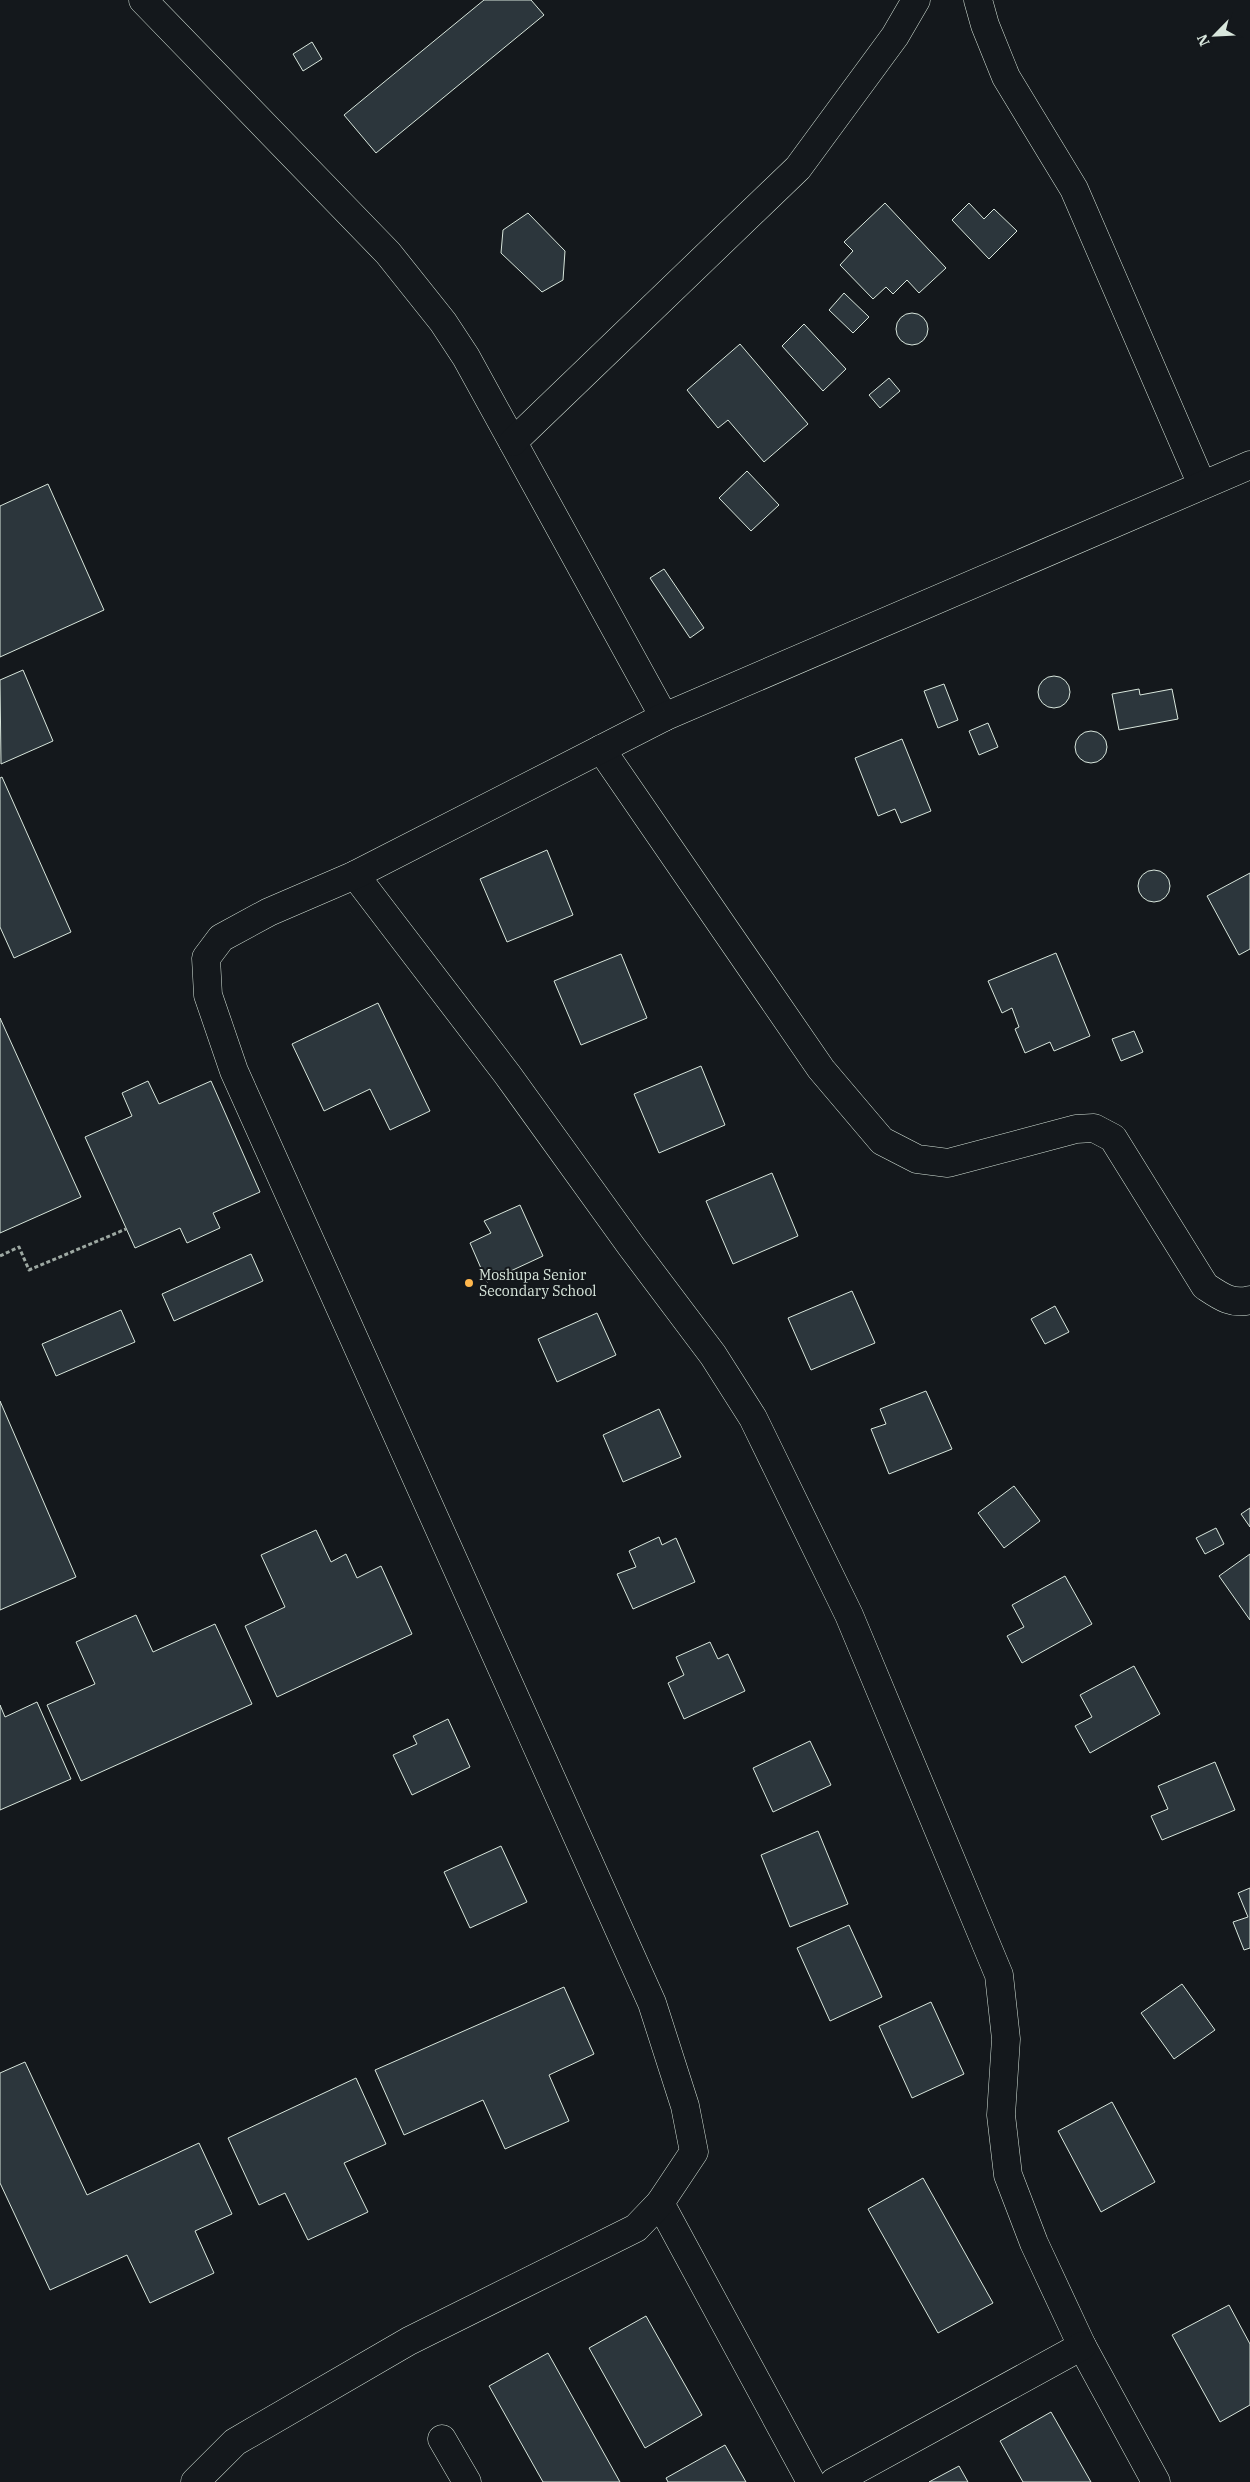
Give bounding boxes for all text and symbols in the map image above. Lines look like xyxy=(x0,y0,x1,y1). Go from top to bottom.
north arrow xyxy=(1190,10,1240,60)
text: N xyxy=(1193,32,1214,49)
place label: Moshupa Senior Secondary School xyxy=(479,1266,597,1300)
marker: Moshupa Senior Secondary School xyxy=(463,1277,475,1289)

